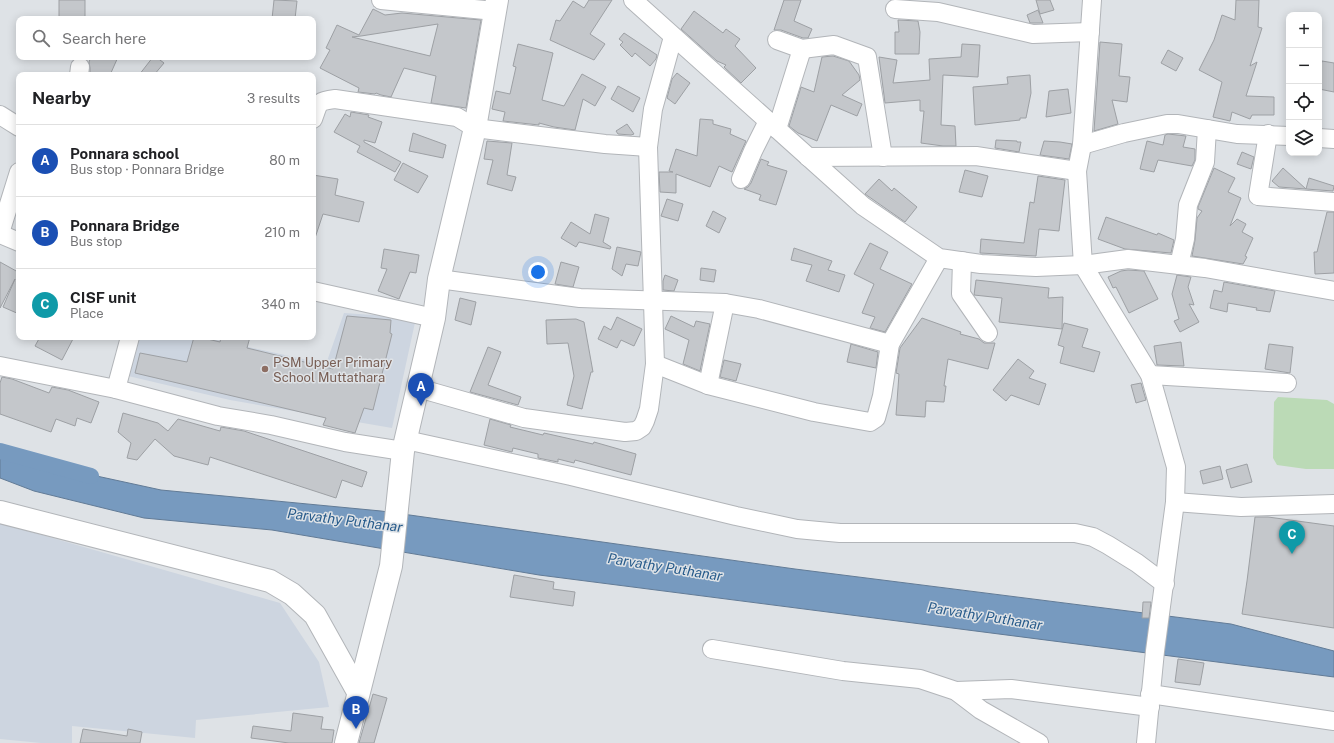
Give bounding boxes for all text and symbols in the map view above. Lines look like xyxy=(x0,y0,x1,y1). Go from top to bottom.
map controls xyxy=(1286,12,1322,156)
button: + xyxy=(1286,12,1322,48)
search box xyxy=(16,16,316,60)
icon: search xyxy=(30,27,52,49)
text: Search here xyxy=(62,30,146,47)
button: − xyxy=(1286,48,1322,84)
button: locate xyxy=(1286,84,1322,120)
text: Nearby xyxy=(32,88,91,108)
text: 3 results xyxy=(247,91,300,106)
button: layers xyxy=(1286,120,1322,156)
text: Ponnara school xyxy=(70,145,179,162)
text: A xyxy=(40,153,50,168)
text: 80 m xyxy=(269,153,300,168)
text: Bus stop · Ponnara Bridge xyxy=(70,162,224,177)
text: Ponnara Bridge xyxy=(70,217,180,234)
text: B xyxy=(41,225,49,240)
text: 210 m xyxy=(265,225,300,240)
text: Bus stop xyxy=(70,234,122,249)
your location xyxy=(528,262,548,282)
text: CISF unit xyxy=(70,289,136,306)
text: C xyxy=(40,297,50,312)
text: 340 m xyxy=(261,297,300,312)
text: Place xyxy=(70,306,104,321)
place label: PSM Upper Primary School Muttathara xyxy=(273,355,392,385)
marker: PSM Upper Primary School Muttathara xyxy=(260,364,270,374)
pin: A xyxy=(408,373,434,406)
water label: Parvathy Puthanar xyxy=(286,505,404,535)
pin: C xyxy=(1279,521,1305,554)
water label: Parvathy Puthanar xyxy=(606,550,724,584)
water label: Parvathy Puthanar xyxy=(926,599,1044,633)
pin: B xyxy=(343,696,369,729)

